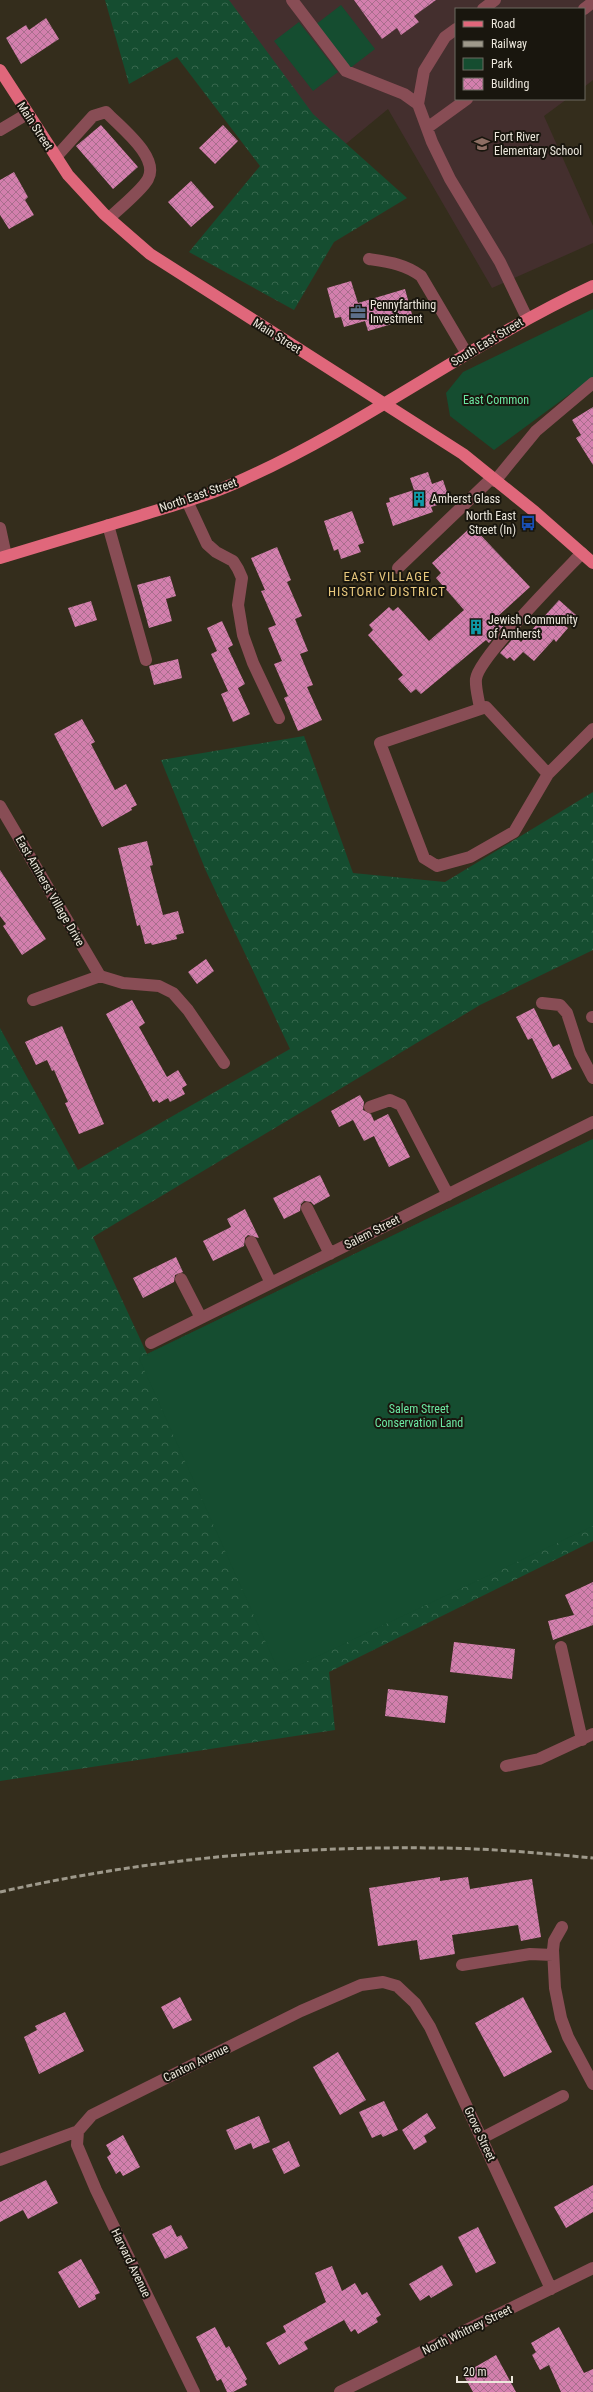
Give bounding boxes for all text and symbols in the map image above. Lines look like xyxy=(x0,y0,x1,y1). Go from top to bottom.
legend xyxy=(455,8,585,100)
text: Road xyxy=(491,17,515,31)
text: Railway xyxy=(491,37,527,51)
text: Park xyxy=(491,57,513,71)
text: Building xyxy=(491,77,529,91)
street label: Main Street xyxy=(14,99,56,153)
place label: Fort River Elementary School xyxy=(494,130,582,158)
school or university icon: Fort River Elementary School xyxy=(473,135,491,153)
place label: Pennyfarthing Investment xyxy=(370,298,436,326)
office icon: Pennyfarthing Investment xyxy=(349,303,367,321)
street label: South East Street xyxy=(448,315,526,369)
street label: Main Street xyxy=(250,316,304,357)
park label: East Common xyxy=(463,393,529,407)
street label: North East Street xyxy=(157,475,239,515)
building icon: Amherst Glass xyxy=(410,490,428,508)
place label: Amherst Glass xyxy=(431,492,500,506)
place label: North East Street (In) xyxy=(466,509,516,537)
bus stop icon: North East Street (In) xyxy=(519,514,537,532)
district label: EAST VILLAGE HISTORIC DISTRICT xyxy=(328,569,446,599)
place label: Jewish Community of Amherst xyxy=(488,613,578,641)
building icon: Jewish Community of Amherst xyxy=(467,618,485,636)
street label: East Amherst Village Drive xyxy=(13,833,88,949)
street label: Salem Street xyxy=(342,1212,402,1252)
park label: Salem Street Conservation Land xyxy=(375,1402,463,1430)
street label: Canton Avenue xyxy=(161,2041,231,2085)
street label: Grove Street xyxy=(461,2105,499,2164)
street label: Harvard Avenue xyxy=(108,2226,154,2300)
street label: North Whitney Street xyxy=(420,2302,515,2358)
scale bar xyxy=(457,2358,512,2384)
text: 20 m xyxy=(463,2365,487,2379)

